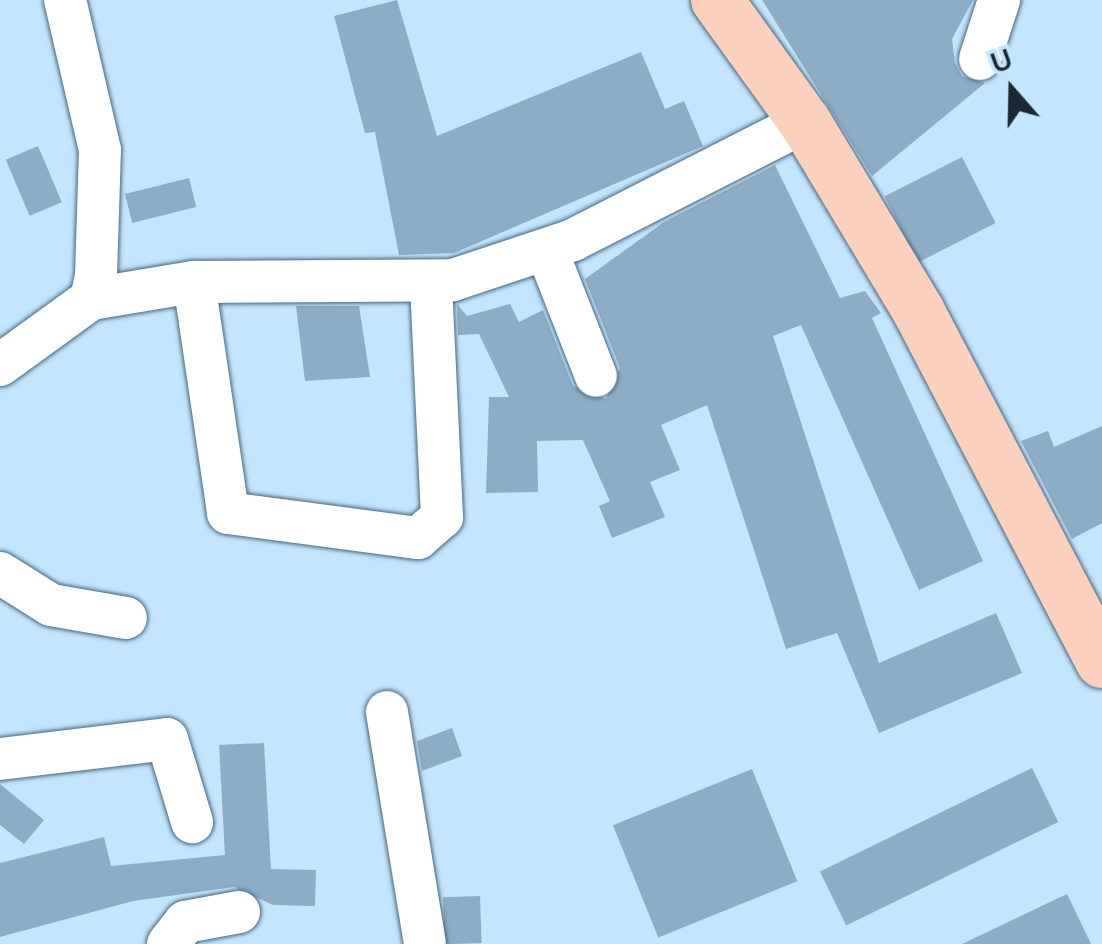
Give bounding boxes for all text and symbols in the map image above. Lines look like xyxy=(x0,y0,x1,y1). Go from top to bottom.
north arrow xyxy=(962,40,1062,140)
text: U xyxy=(986,40,1018,83)

